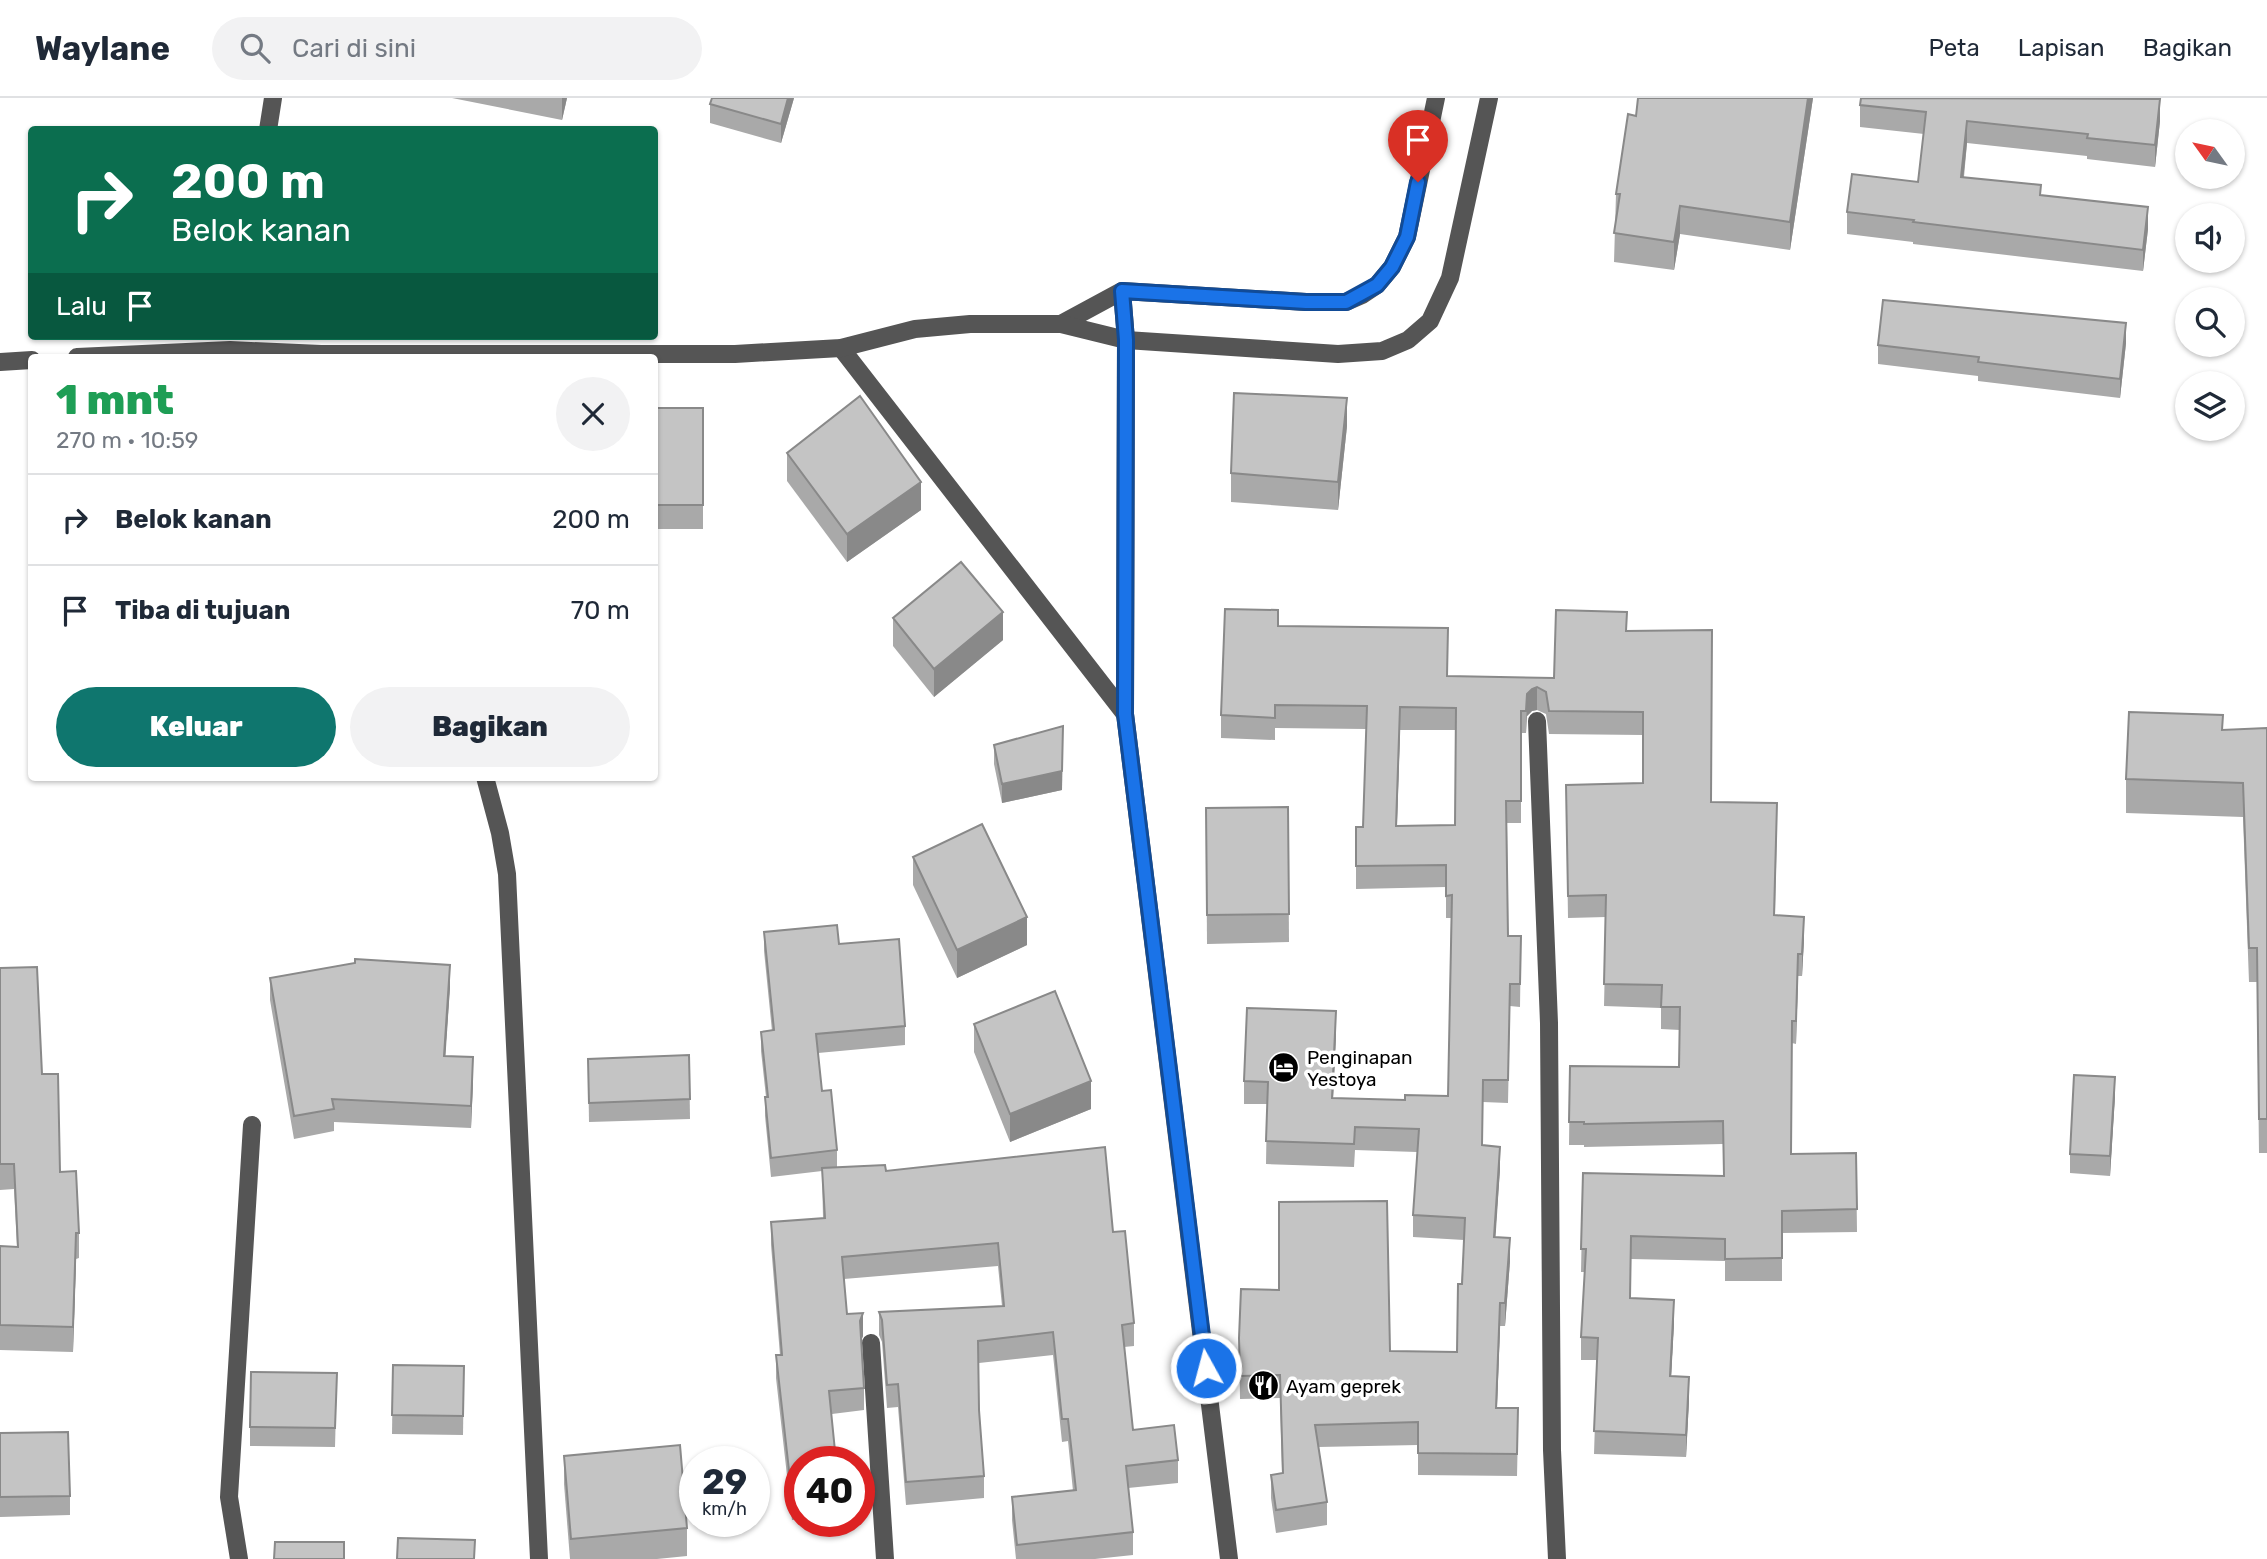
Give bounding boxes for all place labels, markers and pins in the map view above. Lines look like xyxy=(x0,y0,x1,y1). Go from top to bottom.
pin xyxy=(1388,110,1448,182)
place label: Penginapan Yestoya xyxy=(1307,1046,1413,1091)
hotel icon: Penginapan Yestoya xyxy=(1267,1051,1301,1085)
restaurant icon: Ayam geprek xyxy=(1246,1369,1280,1403)
place label: Ayam geprek xyxy=(1286,1375,1401,1398)

